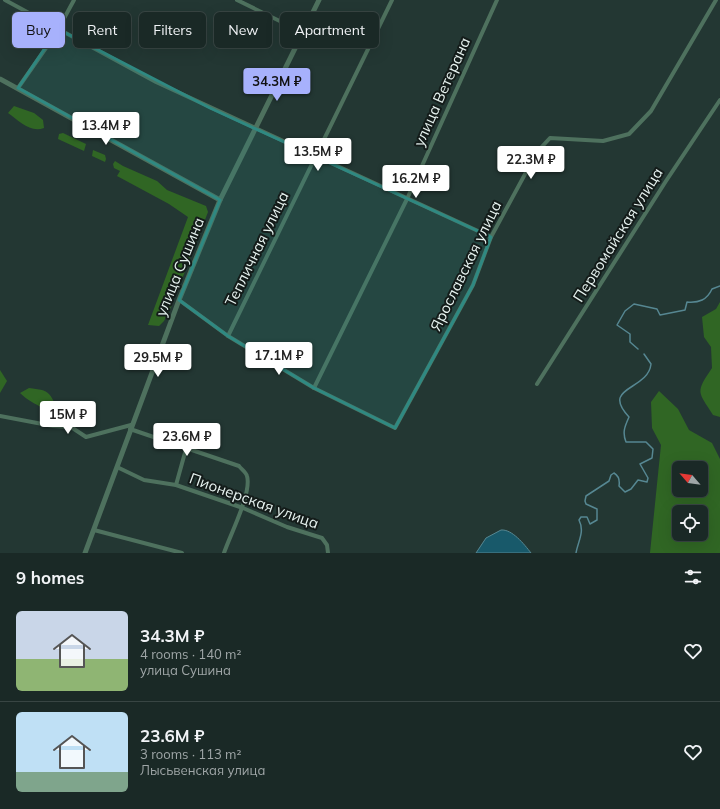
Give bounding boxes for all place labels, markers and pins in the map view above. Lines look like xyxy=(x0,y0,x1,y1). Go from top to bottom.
pin: 34.3M ₽ xyxy=(240,68,314,102)
pin: 13.4M ₽ xyxy=(69,112,143,146)
pin: 13.5M ₽ xyxy=(281,138,355,172)
pin: 22.3M ₽ xyxy=(494,146,568,180)
pin: 16.2M ₽ xyxy=(379,165,453,199)
pin: 17.1M ₽ xyxy=(242,342,316,376)
pin: 29.5M ₽ xyxy=(121,344,195,378)
pin: 15M ₽ xyxy=(40,401,96,435)
pin: 23.6M ₽ xyxy=(150,423,224,457)

